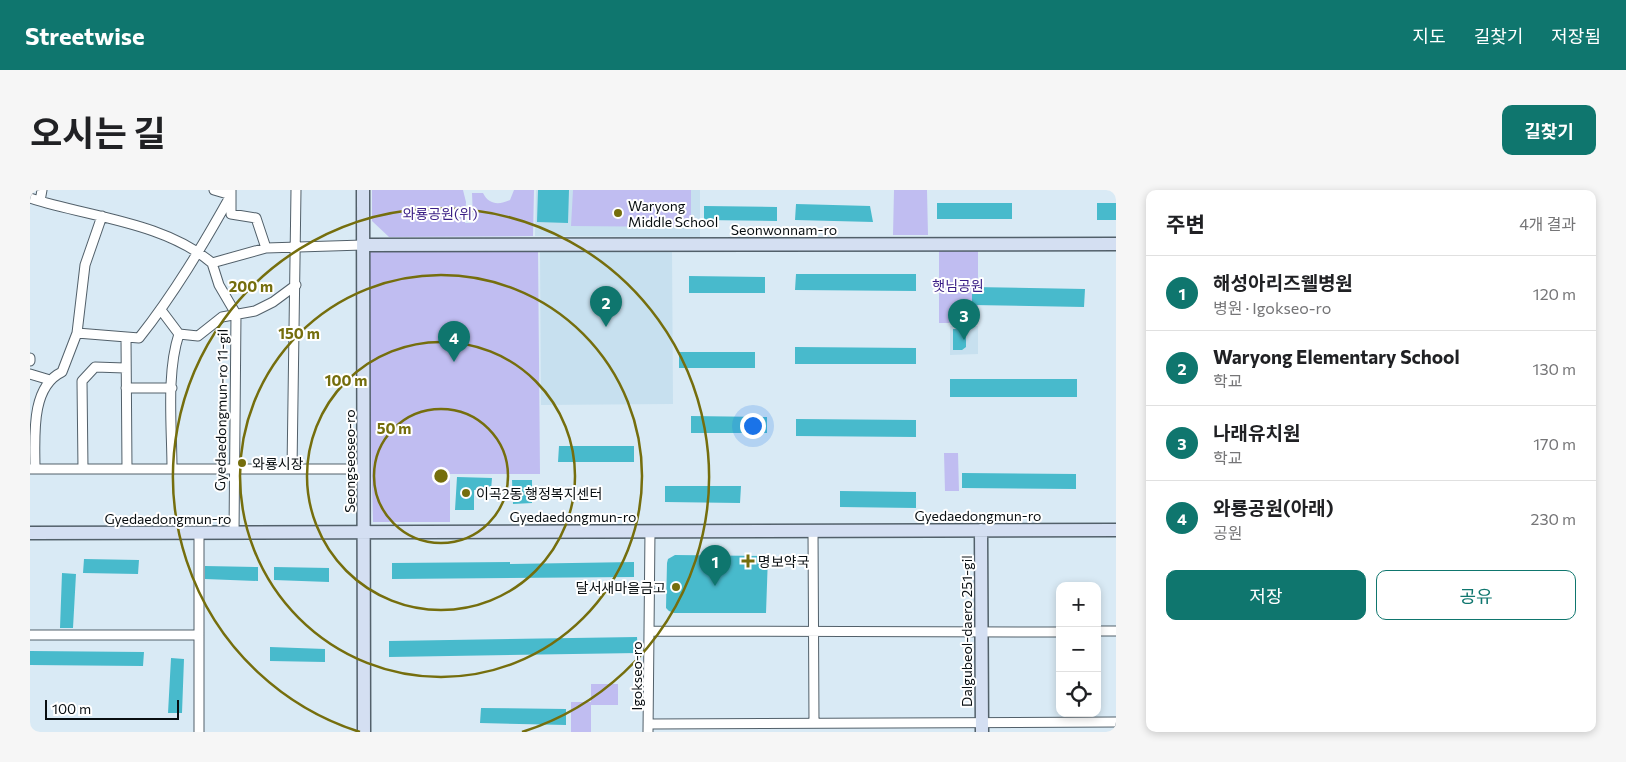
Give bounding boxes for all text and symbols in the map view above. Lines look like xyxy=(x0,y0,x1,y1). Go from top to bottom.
text: Streetwise xyxy=(25,21,145,50)
text: 지도 xyxy=(1413,25,1446,47)
text: 길찾기 xyxy=(1474,25,1523,47)
text: 저장됨 xyxy=(1551,25,1601,47)
button: 길찾기 xyxy=(1502,105,1596,155)
text: 오시는 길 xyxy=(30,110,166,153)
place label: Waryong Middle School xyxy=(628,197,718,230)
park label: 와룡공원(위) xyxy=(402,205,478,222)
marker: Waryong Middle School xyxy=(612,207,624,219)
text: 주변 xyxy=(1166,211,1205,236)
text: 4개 결과 xyxy=(1519,214,1576,233)
street label: Seonwonnam-ro xyxy=(731,221,837,238)
text: 해성아리즈웰병원 xyxy=(1213,271,1353,294)
text: 200 m xyxy=(229,277,273,295)
park label: 햇님공원 xyxy=(932,277,984,294)
text: 1 xyxy=(1178,284,1186,303)
text: 120 m xyxy=(1533,284,1576,303)
pin: 2 xyxy=(590,286,622,327)
text: 병원 · Igokseo-ro xyxy=(1213,298,1331,317)
pin: 3 xyxy=(948,299,980,340)
pin: 4 xyxy=(438,321,470,362)
text: 150 m xyxy=(278,324,320,342)
street label: Gyedaedongmun-ro 11-gil xyxy=(211,329,231,491)
text: Waryong Elementary School xyxy=(1213,345,1460,368)
text: 2 xyxy=(1177,359,1187,378)
text: 130 m xyxy=(1533,359,1576,378)
text: 100 m xyxy=(325,371,367,389)
text: 학교 xyxy=(1213,371,1242,390)
street label: Seongseoseo-ro xyxy=(341,409,358,513)
your location xyxy=(740,413,766,439)
text: 50 m xyxy=(377,419,411,437)
text: 나래유치원 xyxy=(1213,421,1300,444)
text: 3 xyxy=(1177,434,1187,453)
text: 170 m xyxy=(1533,434,1576,453)
text: 학교 xyxy=(1213,448,1242,467)
place label: 와룡시장 xyxy=(252,455,304,472)
marker: 와룡시장 xyxy=(236,457,248,469)
centre of rings xyxy=(432,467,450,485)
place label: 이곡2동 행정복지센터 xyxy=(476,485,602,502)
marker: 이곡2동 행정복지센터 xyxy=(460,487,472,499)
text: 와룡공원(아래) xyxy=(1213,496,1334,519)
street label: Gyedaedongmun-ro xyxy=(915,507,1041,524)
street label: Gyedaedongmun-ro xyxy=(510,508,636,525)
text: 4 xyxy=(1177,509,1187,528)
text: 230 m xyxy=(1531,509,1576,528)
street label: Gyedaedongmun-ro xyxy=(105,510,231,527)
text: 공원 xyxy=(1213,523,1242,542)
pin: 1 xyxy=(699,545,731,586)
place label: 명보약국 xyxy=(758,553,810,570)
marker: 명보약국 xyxy=(742,555,754,567)
street label: Dalgubeol-daero 251-gil xyxy=(958,555,975,707)
button: 저장 xyxy=(1166,570,1366,620)
button: 공유 xyxy=(1376,570,1576,620)
place label: 달서새마을금고 xyxy=(576,579,666,596)
marker: 달서새마을금고 xyxy=(670,581,682,593)
map controls xyxy=(1056,582,1101,717)
button: + xyxy=(1056,582,1101,627)
button: − xyxy=(1056,627,1101,672)
street label: Igokseo-ro xyxy=(628,641,645,711)
button: locate xyxy=(1056,672,1101,717)
scale bar xyxy=(45,697,179,720)
text: 100 m xyxy=(52,700,91,717)

